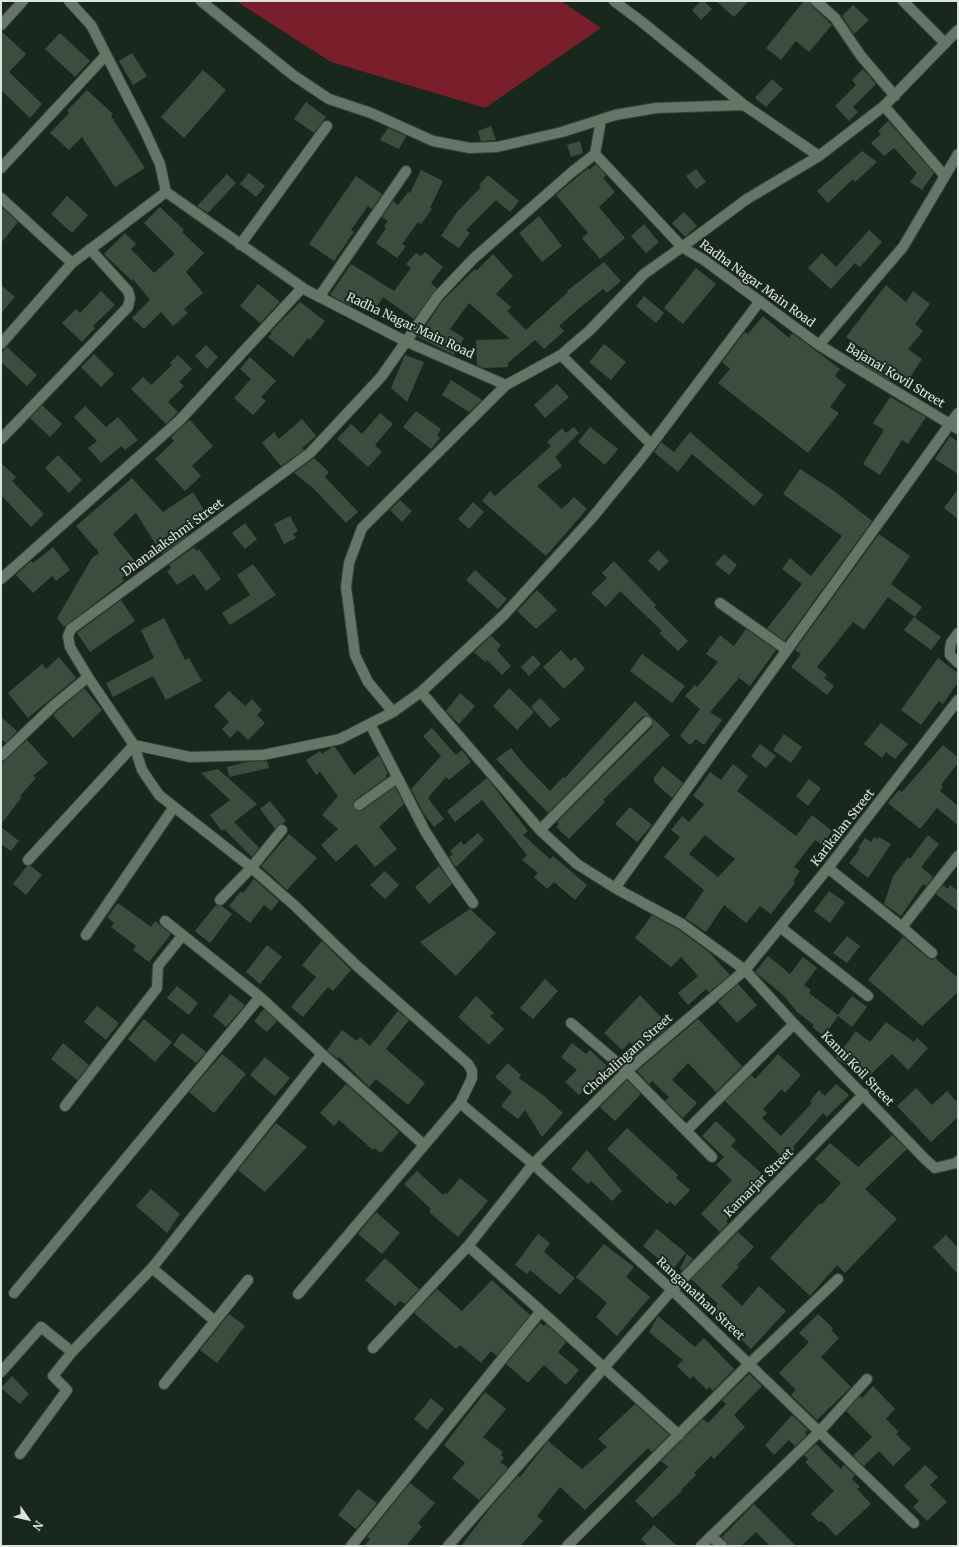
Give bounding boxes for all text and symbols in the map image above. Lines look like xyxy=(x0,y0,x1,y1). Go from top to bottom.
street label: Radha Nagar Main Road xyxy=(697,237,817,331)
street label: Radha Nagar Main Road xyxy=(344,290,476,362)
street label: Bajanai Kovil Street xyxy=(843,341,947,411)
street label: Dhanalakshmi Street xyxy=(119,496,227,580)
street label: Karikalan Street xyxy=(808,787,878,869)
street label: Chokalingam Street xyxy=(580,1011,676,1099)
street label: Kanni Koil Street xyxy=(818,1029,896,1109)
street label: Kamarjar Street xyxy=(722,1146,796,1220)
street label: Ranganathan Street xyxy=(653,1255,747,1343)
north arrow xyxy=(8,1499,48,1539)
text: N xyxy=(30,1518,46,1533)

